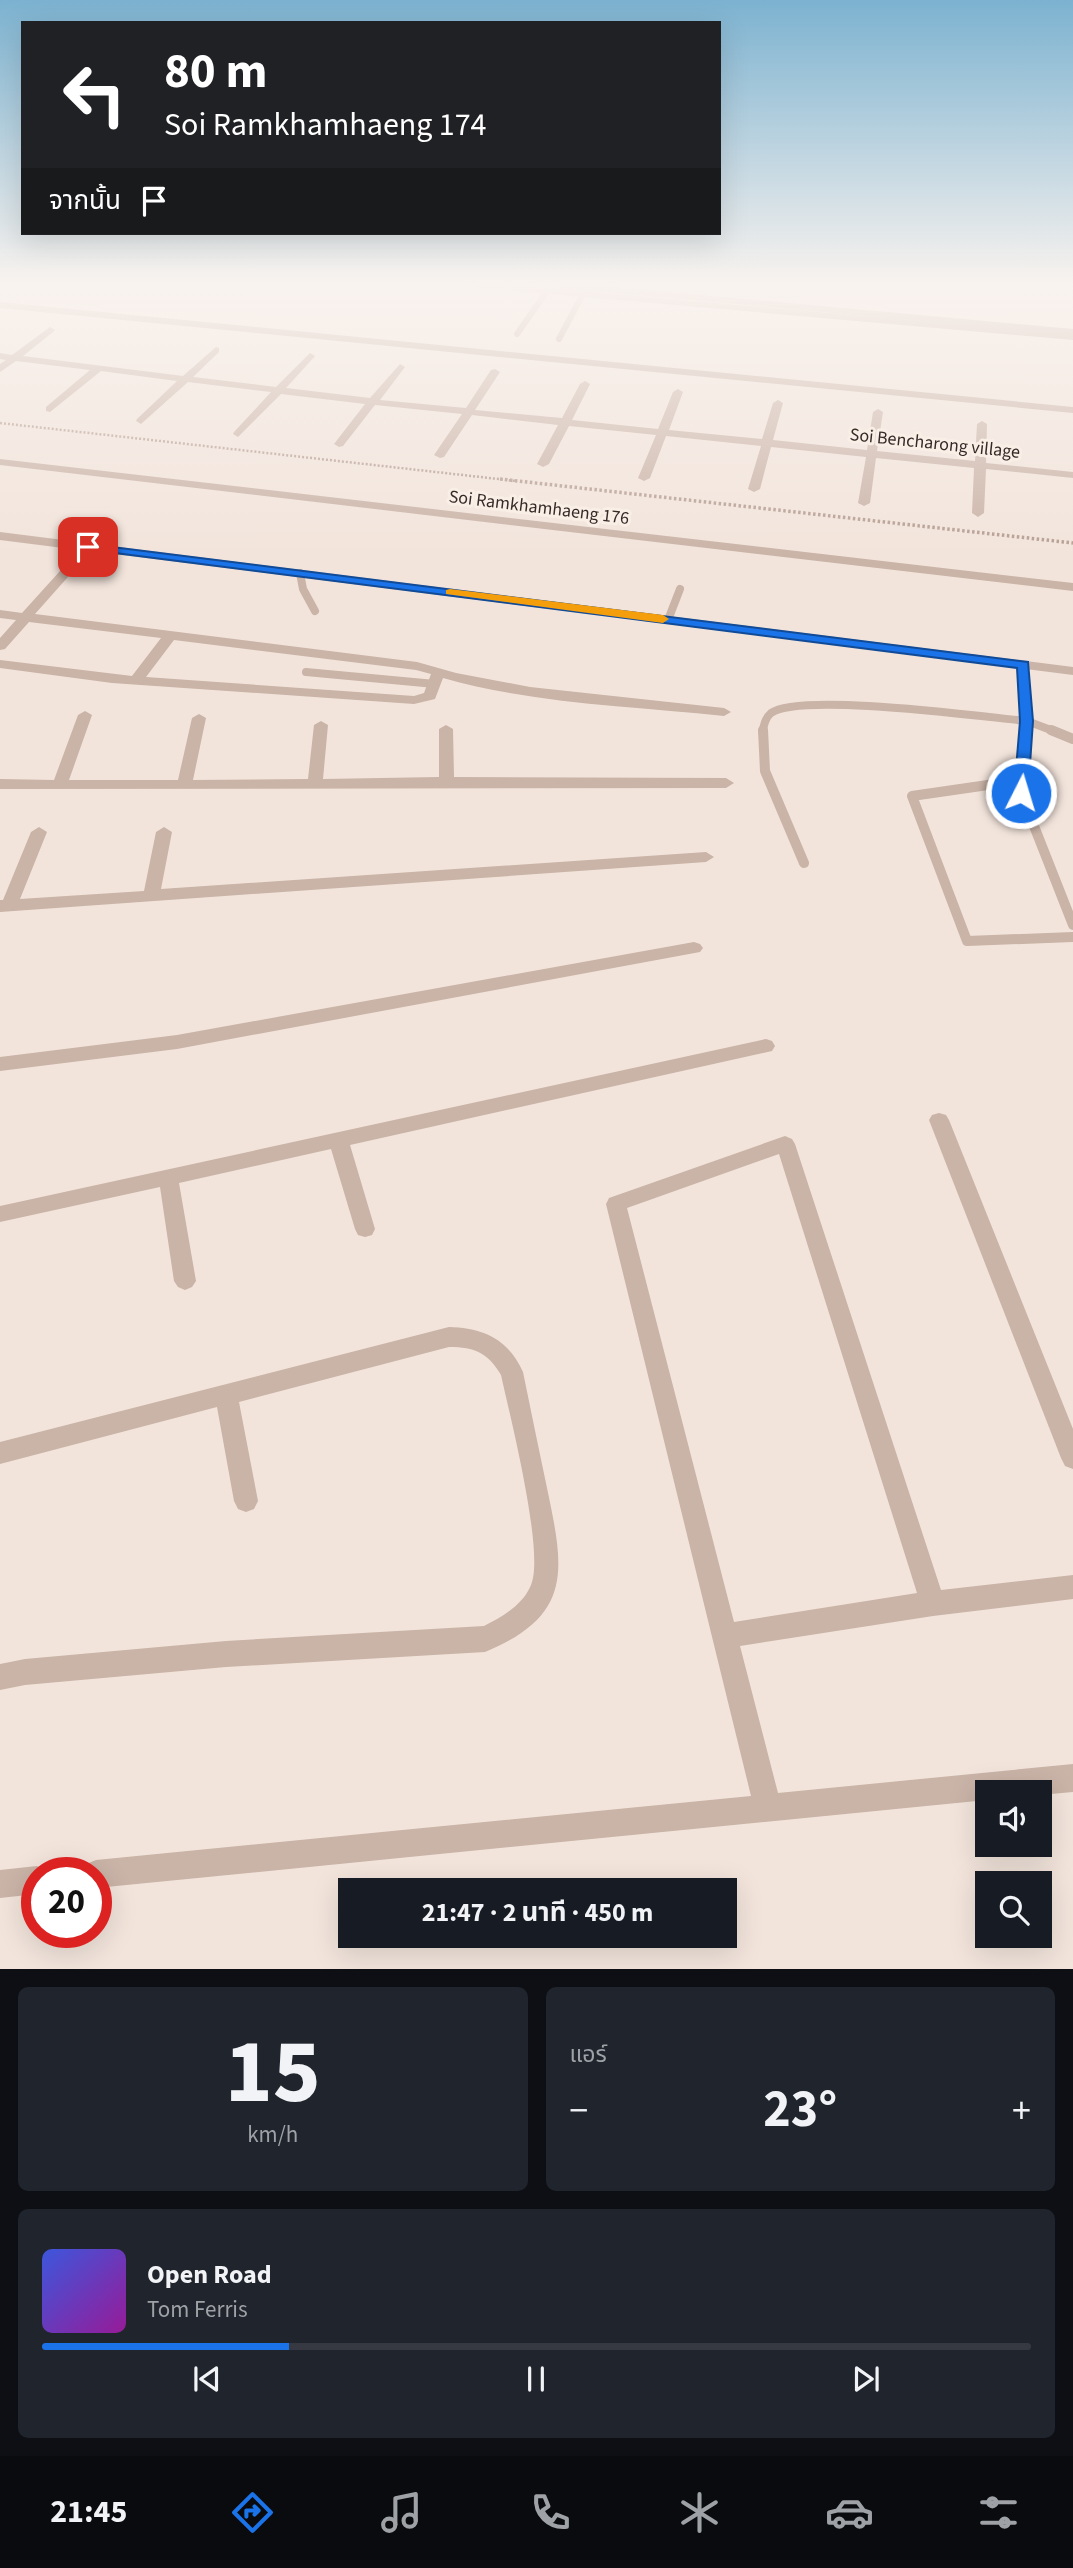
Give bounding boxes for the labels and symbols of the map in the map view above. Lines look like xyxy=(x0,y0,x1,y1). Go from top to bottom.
street label: Soi Bencharong village xyxy=(849,422,1021,465)
street label: Soi Ramkhamhaeng 176 xyxy=(447,484,631,531)
pin xyxy=(58,517,118,577)
position arrow xyxy=(984,756,1058,830)
speed limit sign: 20 xyxy=(21,1857,112,1948)

